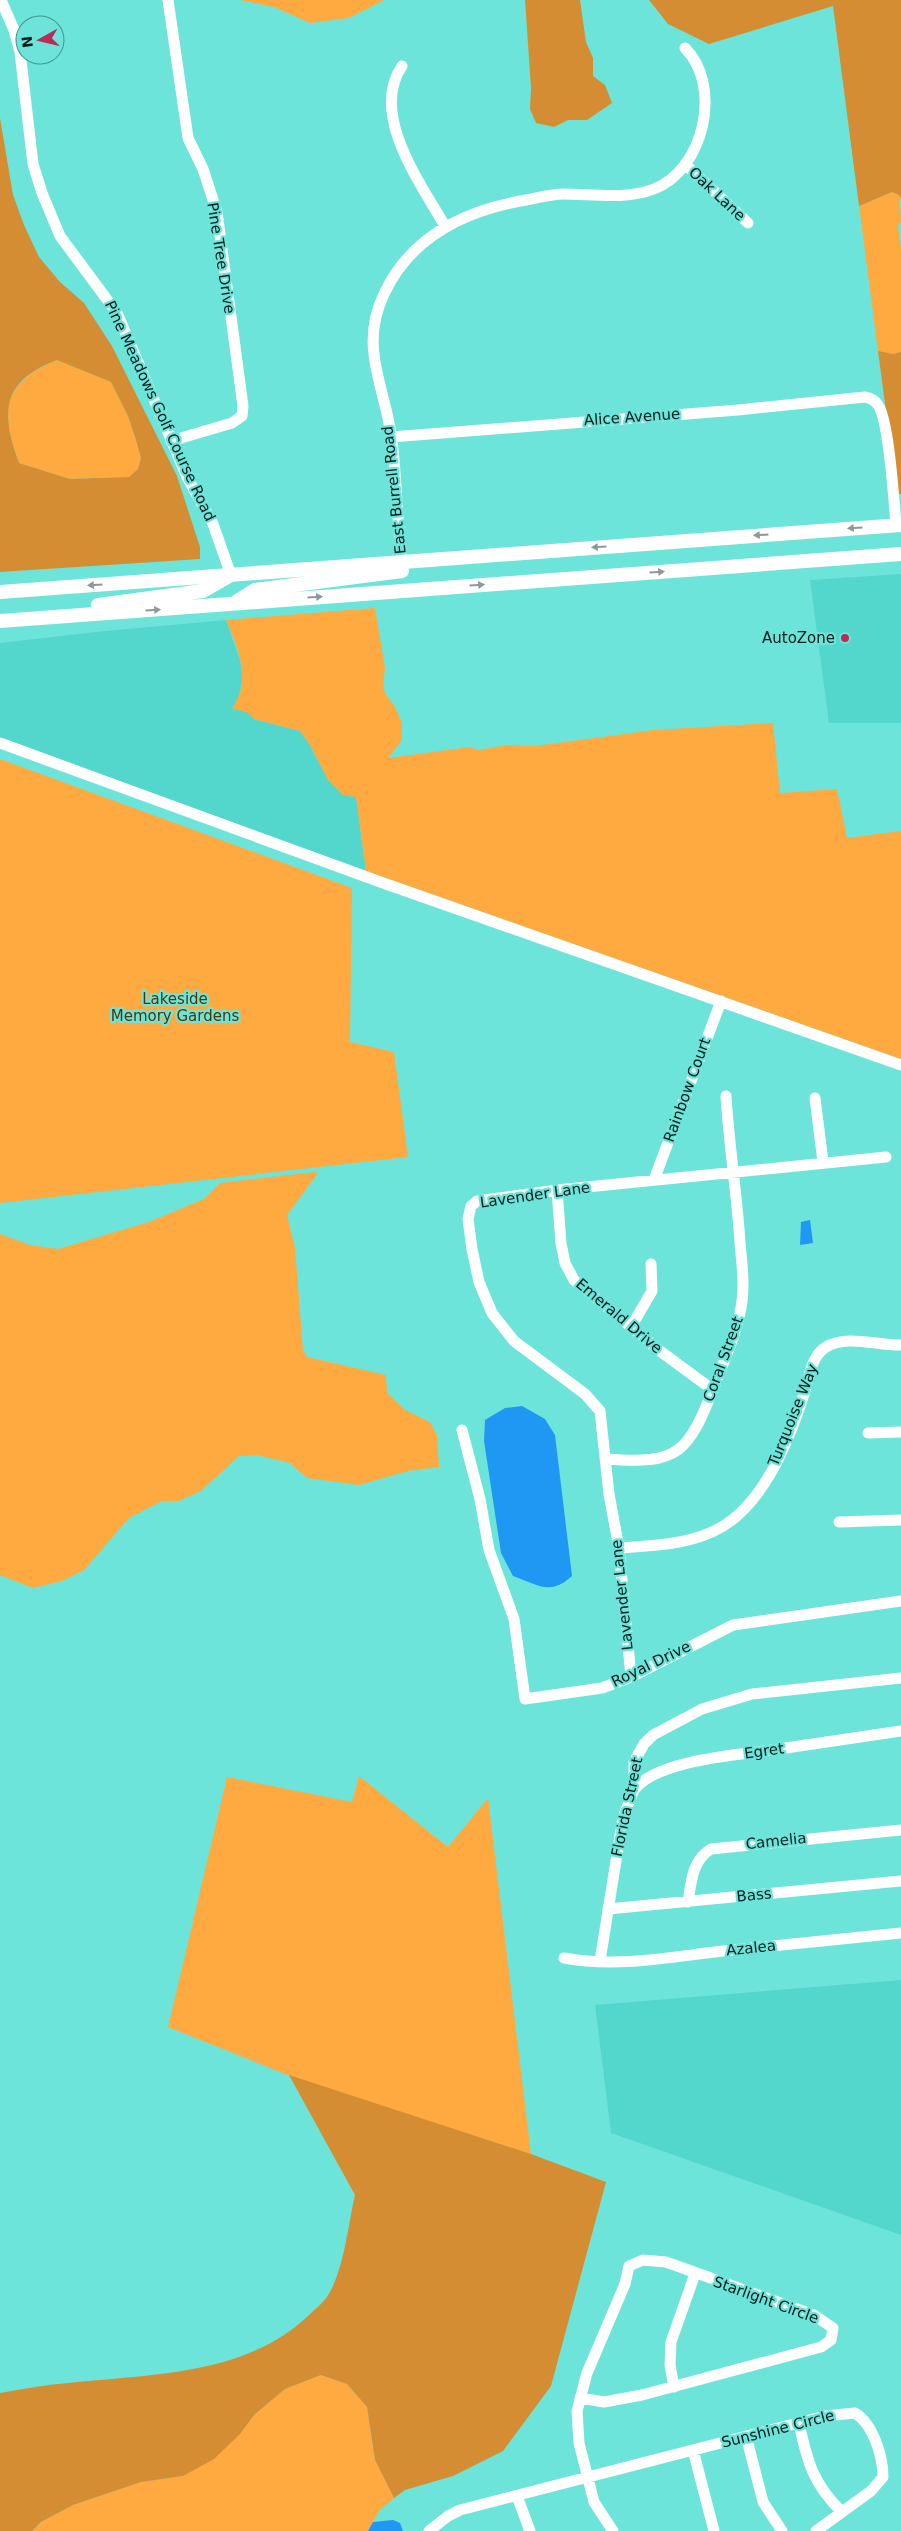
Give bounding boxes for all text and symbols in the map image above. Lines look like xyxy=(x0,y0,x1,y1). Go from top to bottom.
north arrow xyxy=(15,15,65,65)
text: N xyxy=(18,35,36,49)
street label: Oak Lane xyxy=(685,163,749,225)
street label: Pine Tree Drive xyxy=(203,201,239,315)
street label: Pine Meadows Golf Course Road xyxy=(101,298,219,524)
street label: Alice Avenue xyxy=(583,405,681,429)
street label: East Burrell Road xyxy=(378,425,410,555)
one-way arrow xyxy=(847,524,863,532)
one-way arrow xyxy=(753,531,769,539)
one-way arrow xyxy=(591,544,607,552)
one-way arrow xyxy=(649,567,665,575)
one-way arrow xyxy=(87,581,103,589)
one-way arrow xyxy=(470,581,486,589)
one-way arrow xyxy=(308,593,324,601)
one-way arrow xyxy=(146,605,162,613)
place label: AutoZone xyxy=(762,629,835,647)
marker: AutoZone xyxy=(839,632,851,644)
park label: Lakeside Memory Gardens xyxy=(111,990,239,1025)
street label: Rainbow Court xyxy=(660,1035,714,1145)
street label: Lavender Lane xyxy=(479,1178,591,1212)
street label: Emerald Drive xyxy=(572,1275,666,1357)
street label: Coral Street xyxy=(699,1314,747,1404)
street label: Turquoise Way xyxy=(764,1361,822,1470)
street label: Lavender Lane xyxy=(607,1539,637,1651)
street label: Royal Drive xyxy=(608,1637,694,1691)
street label: Egret xyxy=(743,1739,785,1763)
street label: Florida Street xyxy=(608,1755,646,1858)
street label: Camelia xyxy=(745,1829,807,1853)
street label: Bass xyxy=(736,1884,773,1906)
street label: Azalea xyxy=(725,1936,777,1960)
street label: Starlight Circle xyxy=(711,2273,821,2327)
street label: Sunshine Circle xyxy=(720,2406,836,2452)

